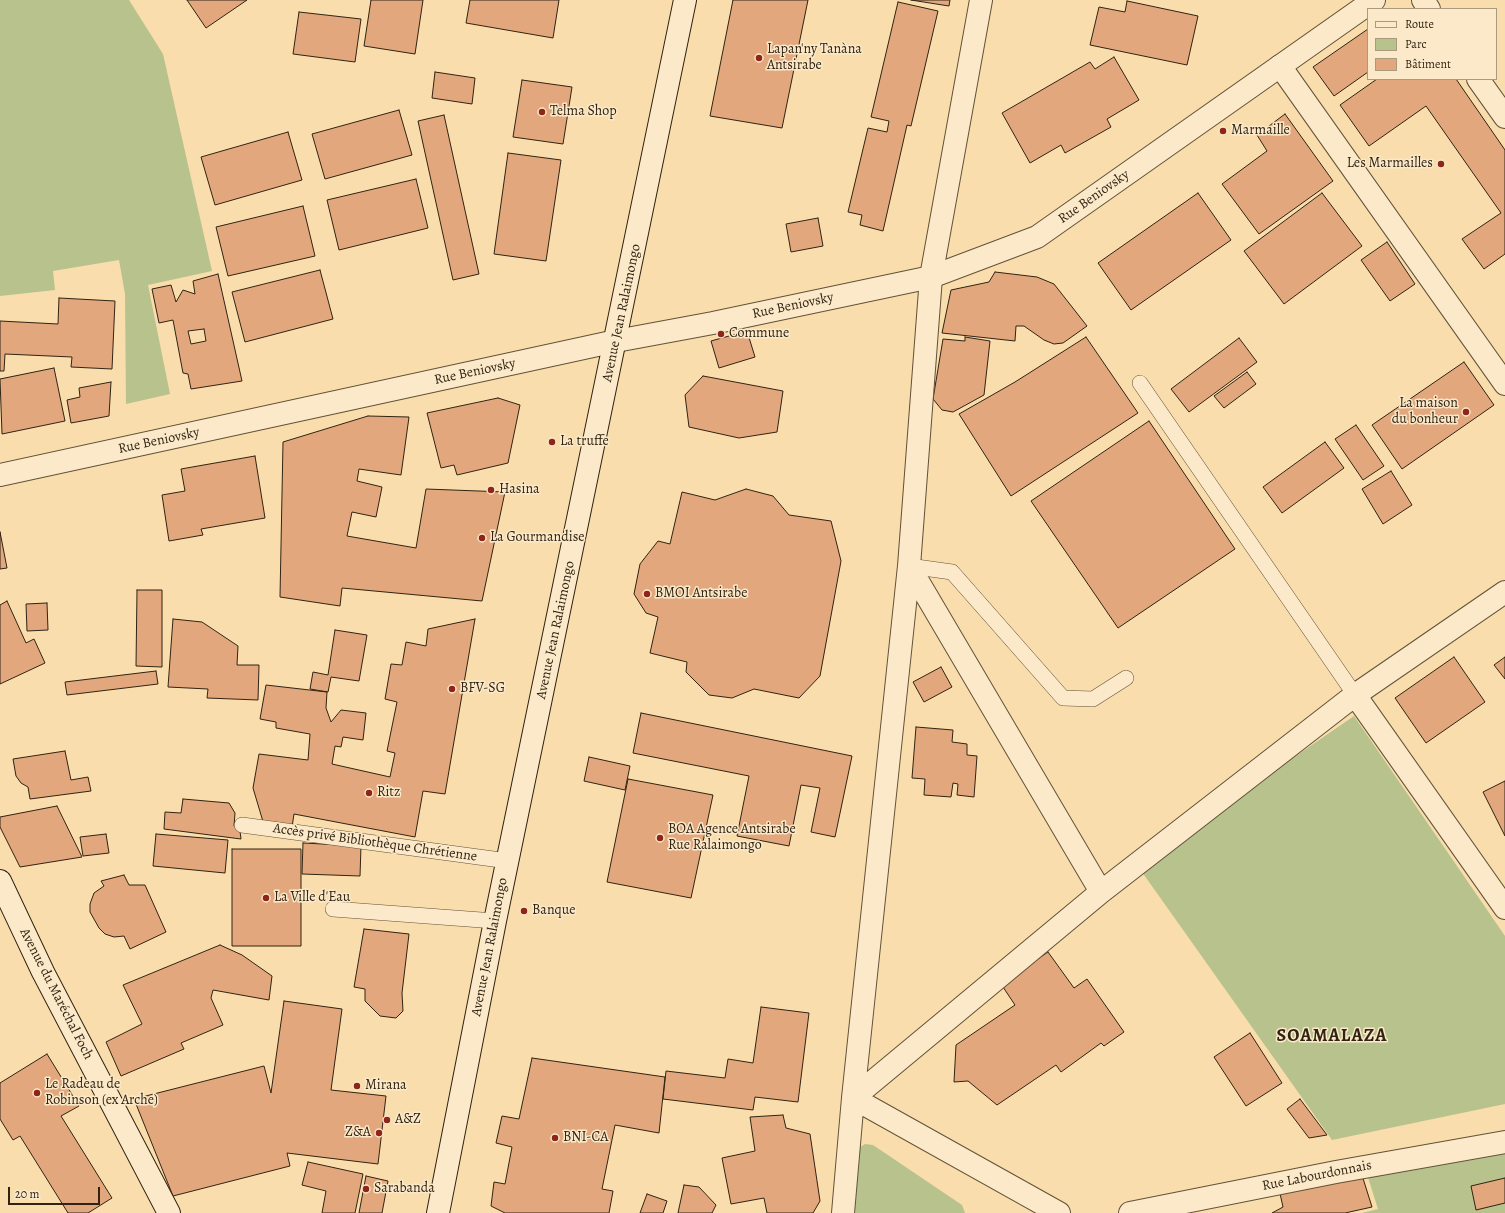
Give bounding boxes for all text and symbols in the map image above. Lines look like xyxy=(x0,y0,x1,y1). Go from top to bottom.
legend xyxy=(1367,8,1497,80)
text: Route xyxy=(1405,16,1434,32)
text: Parc xyxy=(1405,36,1427,52)
place label: Lapan'ny Tanàna Antsirabe xyxy=(767,42,862,74)
marker: Lapan'ny Tanàna Antsirabe xyxy=(754,53,764,63)
text: Bâtiment xyxy=(1405,56,1451,72)
place label: Telma Shop xyxy=(550,104,617,120)
marker: Telma Shop xyxy=(537,107,547,117)
place label: Marmaille xyxy=(1231,123,1290,139)
marker: Marmaille xyxy=(1218,126,1228,136)
place label: Les Marmailles xyxy=(1347,156,1433,172)
marker: Les Marmailles xyxy=(1436,159,1446,169)
street label: Rue Beniovsky xyxy=(1055,166,1133,228)
street label: Avenue Jean Ralaimongo xyxy=(599,242,645,384)
street label: Rue Beniovsky xyxy=(751,289,835,323)
place label: Commune xyxy=(729,326,789,342)
marker: Commune xyxy=(716,329,726,339)
street label: Rue Beniovsky xyxy=(433,355,517,389)
place label: La maison du bonheur xyxy=(1392,396,1458,428)
marker: La maison du bonheur xyxy=(1461,407,1471,417)
street label: Rue Beniovsky xyxy=(117,424,201,458)
place label: La truffe xyxy=(560,434,609,450)
marker: La truffe xyxy=(547,437,557,447)
place label: Hasina xyxy=(499,482,540,498)
marker: Hasina xyxy=(486,485,496,495)
place label: La Gourmandise xyxy=(490,530,585,546)
marker: La Gourmandise xyxy=(477,533,487,543)
street label: Avenue Jean Ralaimongo xyxy=(533,559,579,701)
place label: BMOI Antsirabe xyxy=(655,586,747,602)
marker: BMOI Antsirabe xyxy=(642,589,652,599)
place label: BFV-SG xyxy=(460,681,505,697)
marker: BFV-SG xyxy=(447,684,457,694)
place label: Ritz xyxy=(377,785,400,801)
marker: Ritz xyxy=(364,788,374,798)
street label: Accès privé Bibliothèque Chrétienne xyxy=(272,820,478,866)
place label: BOA Agence Antsirabe Rue Ralaimongo xyxy=(668,822,796,854)
marker: BOA Agence Antsirabe Rue Ralaimongo xyxy=(655,833,665,843)
street label: Avenue Jean Ralaimongo xyxy=(468,876,512,1018)
place label: La Ville d'Eau xyxy=(274,890,350,906)
marker: La Ville d'Eau xyxy=(261,893,271,903)
place label: Banque xyxy=(532,903,576,919)
marker: Banque xyxy=(519,906,529,916)
street label: Avenue du Maréchal Foch xyxy=(16,926,96,1062)
district label: SOAMALAZA xyxy=(1277,1026,1387,1048)
place label: Le Radeau de Robinson (ex Arche) xyxy=(45,1077,158,1110)
place label: Mirana xyxy=(365,1078,407,1094)
marker: Mirana xyxy=(352,1081,362,1091)
marker: Le Radeau de Robinson (ex Arche) xyxy=(32,1088,42,1098)
place label: A&Z xyxy=(395,1112,421,1128)
marker: A&Z xyxy=(382,1115,392,1125)
place label: Z&A xyxy=(345,1125,371,1141)
marker: Z&A xyxy=(374,1128,384,1138)
place label: BNI-CA xyxy=(563,1130,608,1146)
marker: BNI-CA xyxy=(550,1133,560,1143)
street label: Rue Labourdonnais xyxy=(1261,1157,1373,1195)
scale bar xyxy=(10,1179,102,1205)
place label: Sarabanda xyxy=(374,1181,435,1197)
marker: Sarabanda xyxy=(361,1184,371,1194)
text: 20 m xyxy=(15,1186,39,1202)

